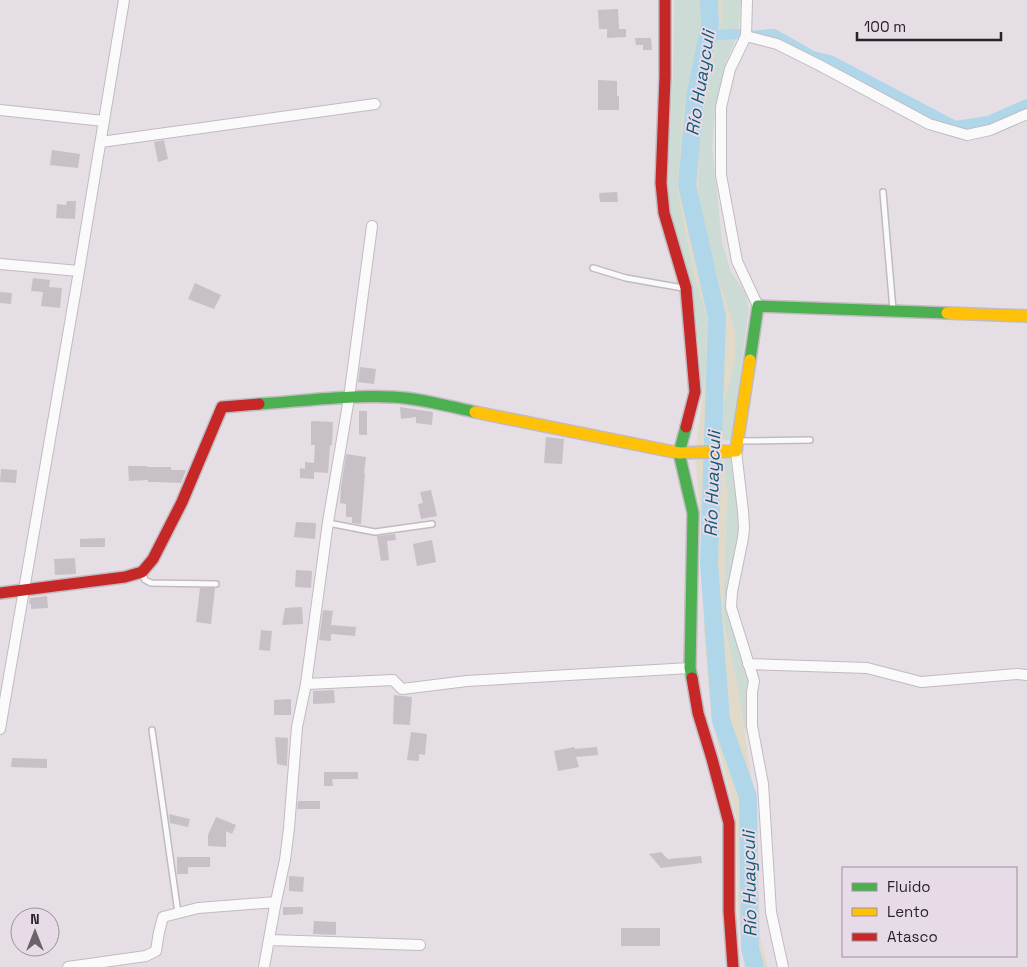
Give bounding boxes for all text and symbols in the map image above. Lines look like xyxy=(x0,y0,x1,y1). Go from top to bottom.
scale bar xyxy=(857,10,1001,42)
text: 100 m xyxy=(864,17,906,36)
water label: Río Huayculi xyxy=(680,26,720,137)
water label: Río Huayculi xyxy=(699,428,725,537)
water label: Río Huayculi xyxy=(737,828,761,937)
legend xyxy=(842,867,1017,957)
text: Fluido xyxy=(887,877,931,896)
text: Lento xyxy=(887,902,929,921)
north arrow xyxy=(10,907,60,957)
text: N xyxy=(30,910,40,928)
text: Atasco xyxy=(887,927,938,946)

